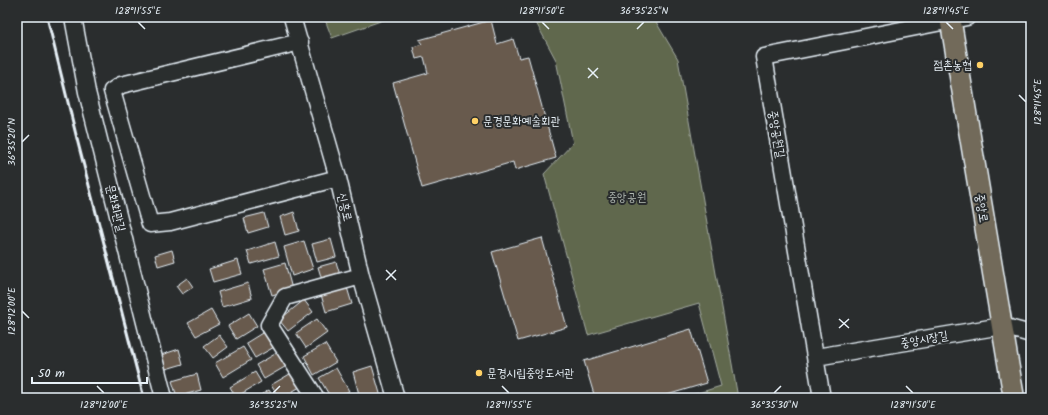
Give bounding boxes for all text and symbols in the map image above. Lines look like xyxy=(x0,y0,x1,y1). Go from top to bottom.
text: 128°11'55"E xyxy=(115,3,162,19)
text: 128°11'50"E xyxy=(519,3,566,19)
text: 36°35'25"N xyxy=(620,3,668,19)
text: 128°11'45"E xyxy=(923,3,970,19)
place label: 점촌농협 xyxy=(933,56,972,75)
marker: 점촌농협 xyxy=(975,60,985,70)
text: 128°11'45"E xyxy=(1030,78,1046,125)
street label: 중앙공원길 xyxy=(763,109,790,160)
place label: 문경문화예술회관 xyxy=(483,112,561,131)
marker: 문경문화예술회관 xyxy=(470,116,480,126)
text: 36°35'20"N xyxy=(4,118,20,166)
street label: 문화회관길 xyxy=(100,182,131,234)
park label: 중앙공원 xyxy=(608,188,646,207)
street label: 신흥로 xyxy=(332,191,357,223)
street label: 중앙로 xyxy=(970,192,993,224)
text: 128°12'00"E xyxy=(4,286,20,335)
street label: 중앙시장길 xyxy=(899,326,950,353)
scale bar xyxy=(32,359,147,385)
text: 50 m xyxy=(38,364,65,383)
place label: 문경시립중앙도서관 xyxy=(487,364,574,383)
marker: 문경시립중앙도서관 xyxy=(474,368,484,378)
text: 128°12'00"E xyxy=(80,397,129,413)
text: 36°35'25"N xyxy=(249,397,297,413)
text: 128°11'55"E xyxy=(486,397,533,413)
text: 36°35'30"N xyxy=(750,397,798,413)
text: 128°11'50"E xyxy=(890,397,937,413)

